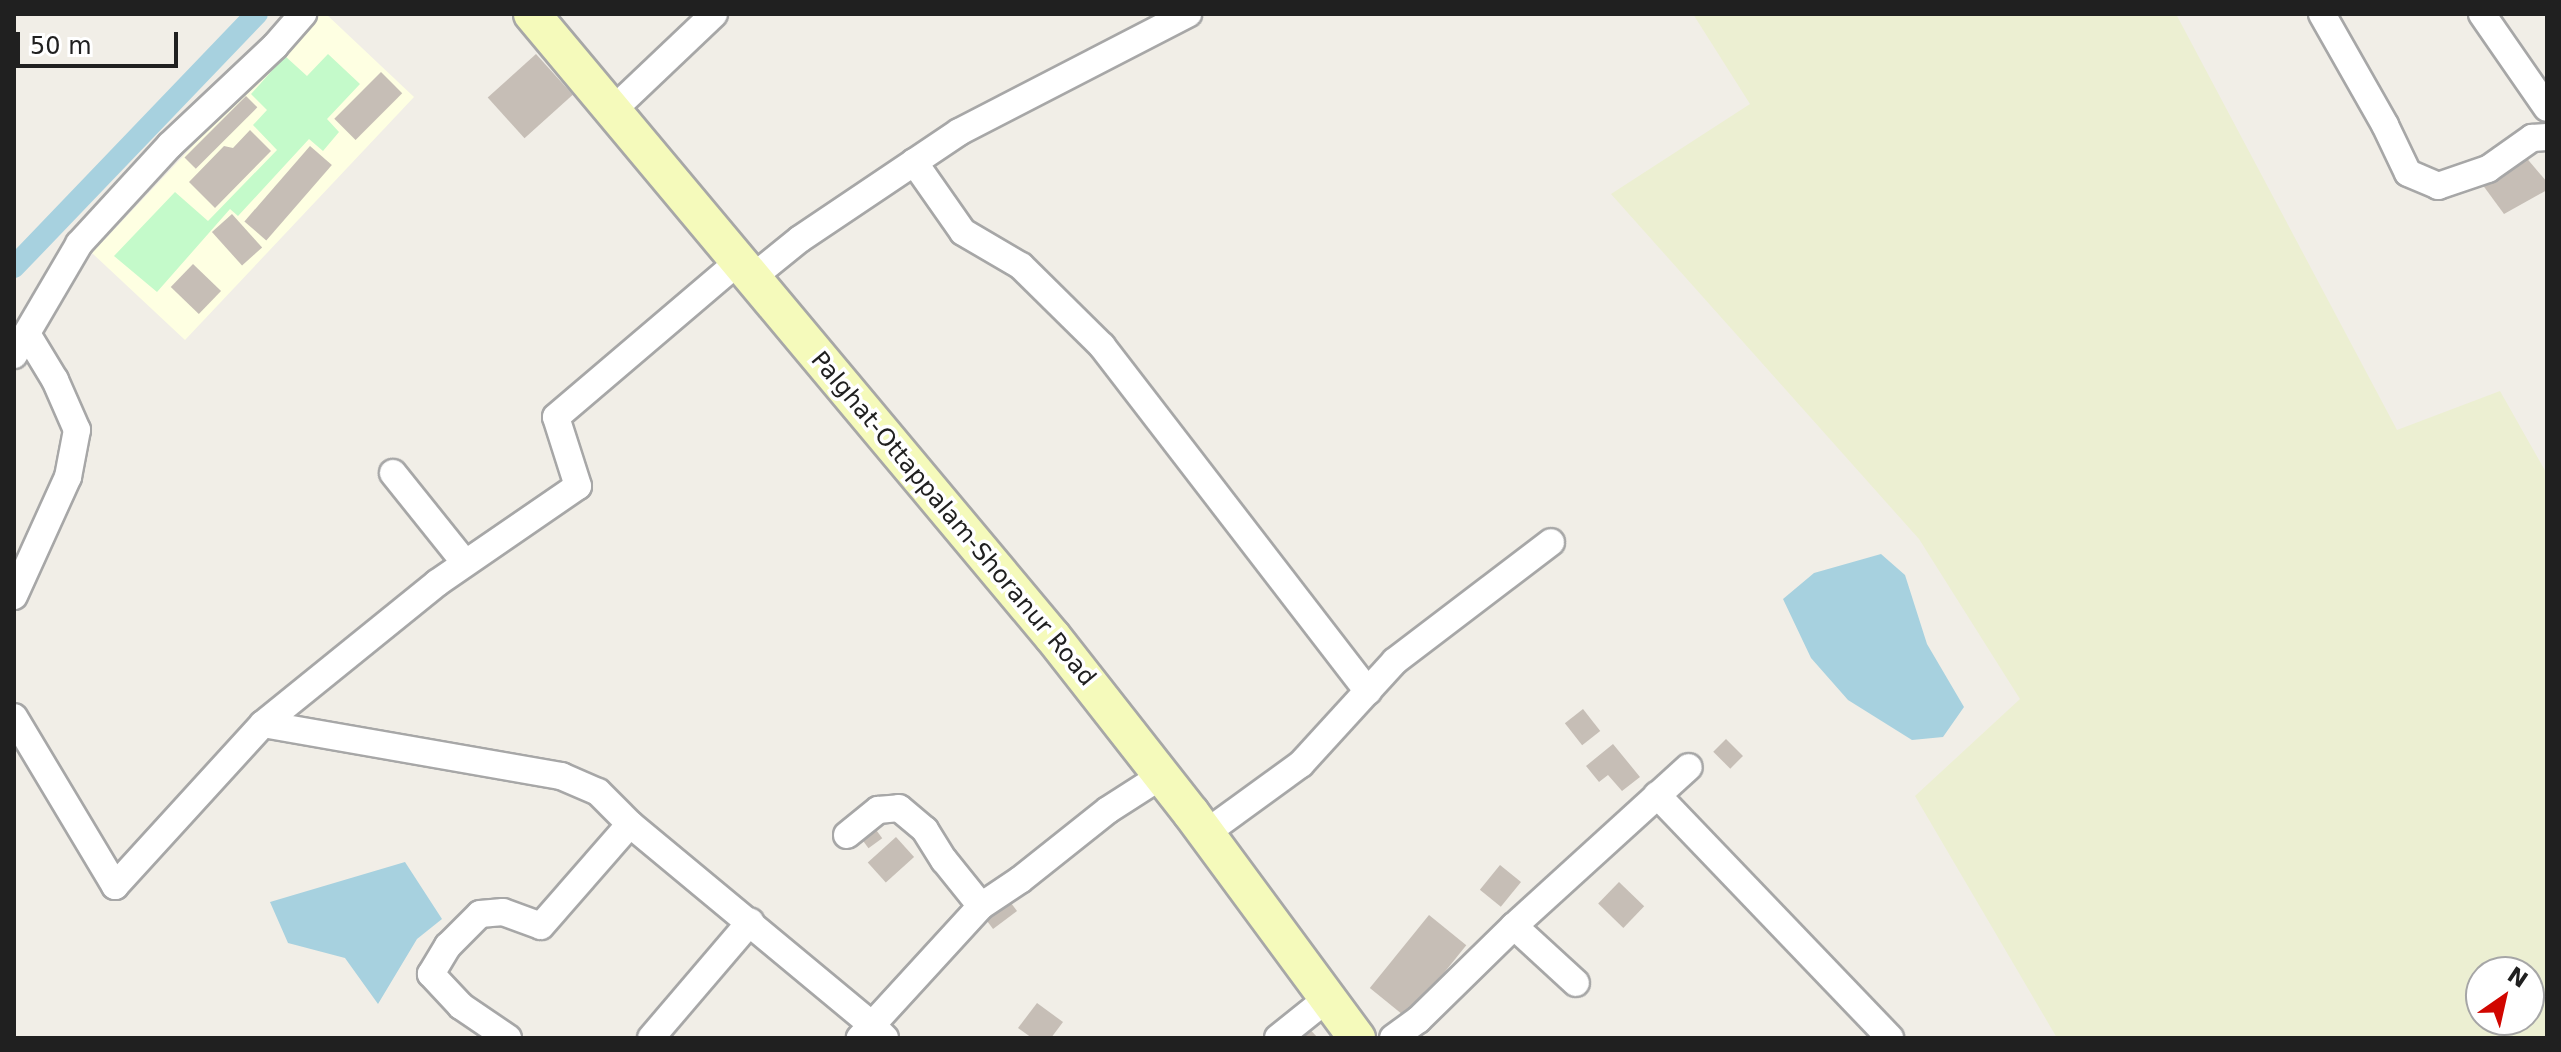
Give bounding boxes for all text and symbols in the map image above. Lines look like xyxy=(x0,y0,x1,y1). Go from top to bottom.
scale bar xyxy=(20,16,182,66)
text: 50 m xyxy=(30,32,92,60)
street label: Palghat-Ottappalam-Shoranur Road xyxy=(805,346,1101,692)
north arrow xyxy=(2465,956,2545,1036)
text: N xyxy=(2503,962,2532,993)

